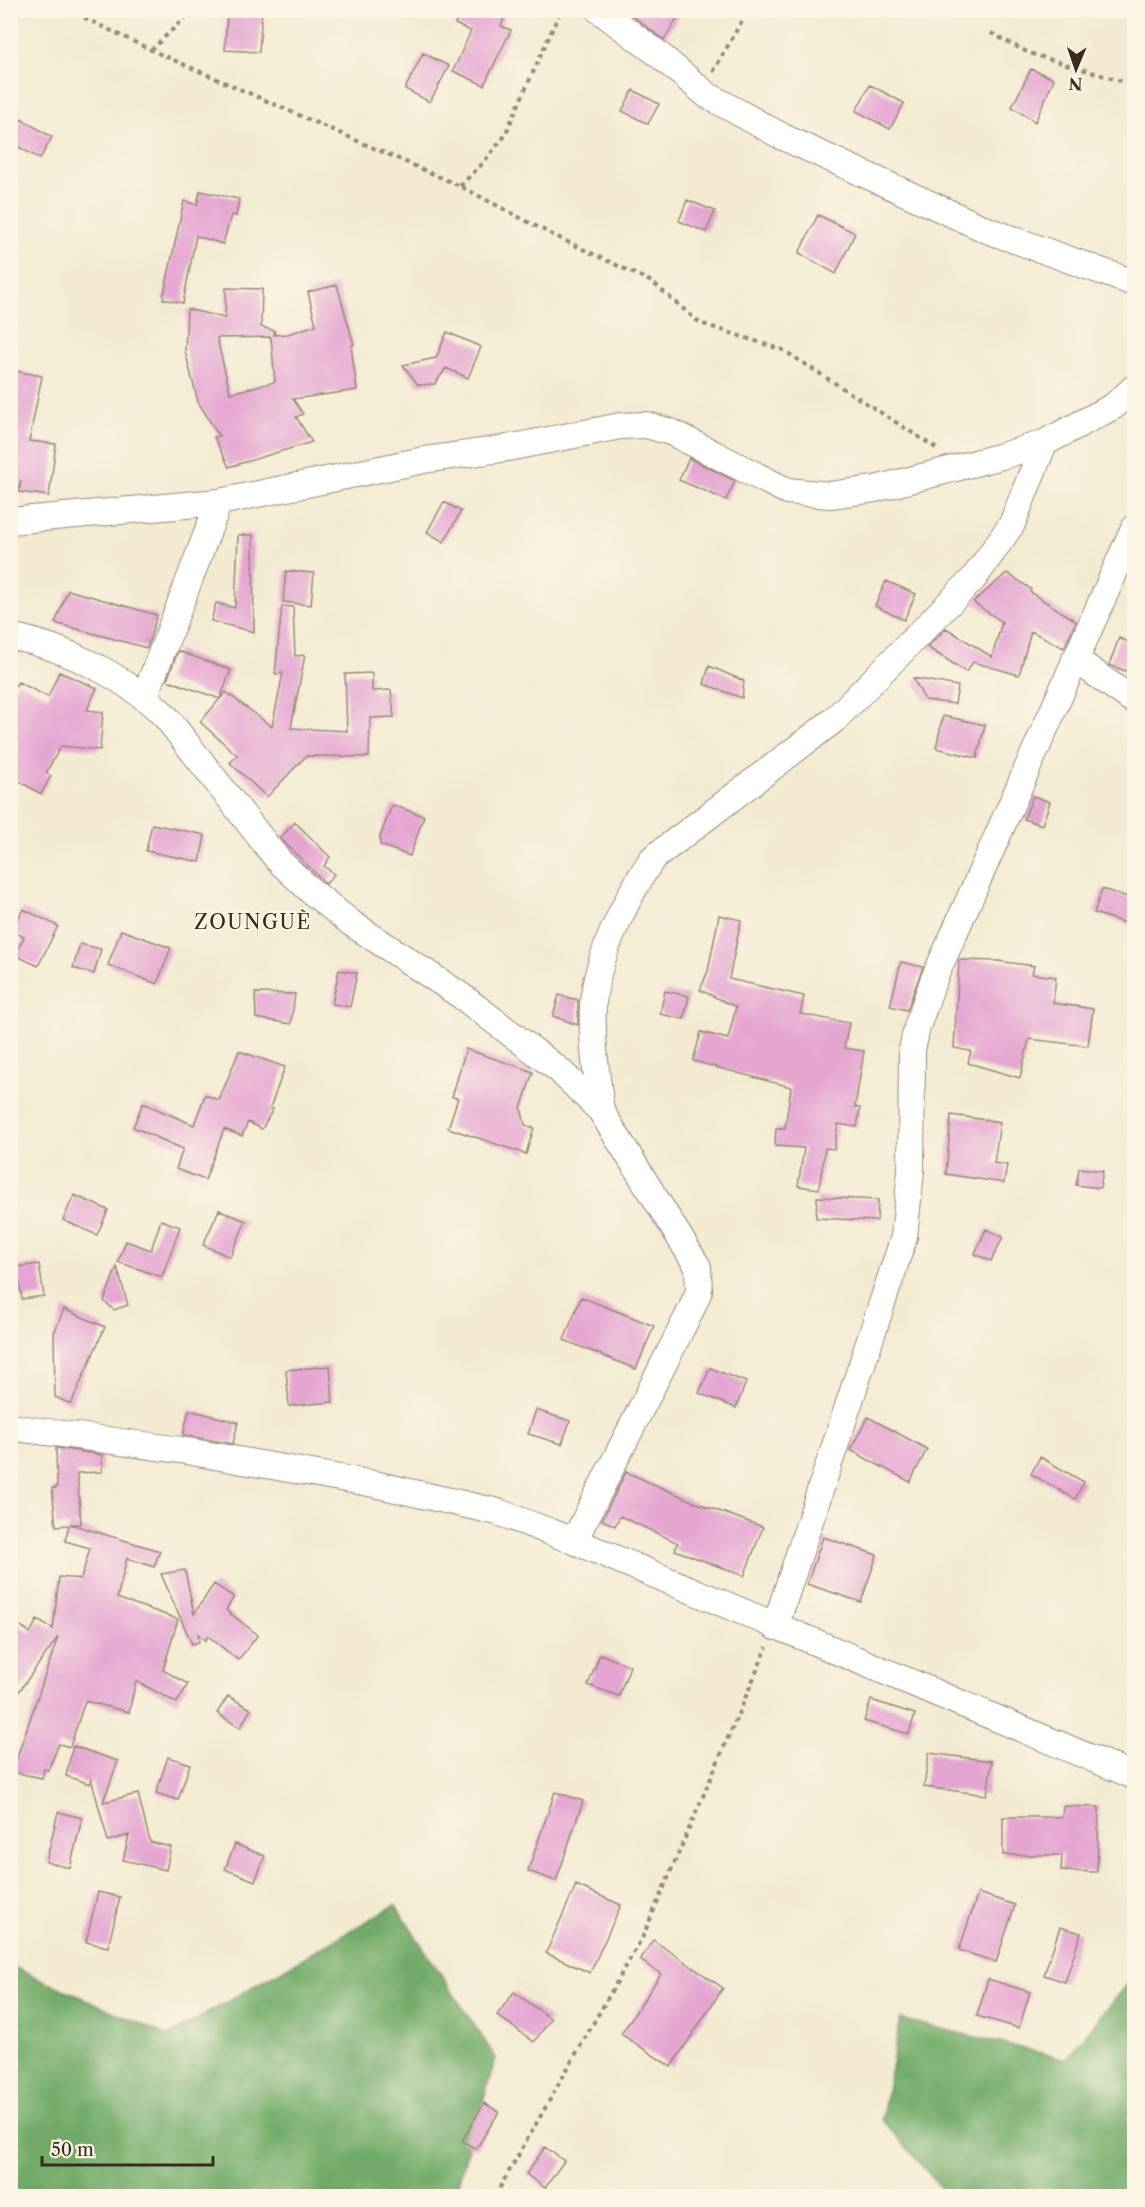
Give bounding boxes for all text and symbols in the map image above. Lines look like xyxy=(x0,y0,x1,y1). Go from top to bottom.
north arrow xyxy=(1046,39,1106,99)
text: N xyxy=(1068,74,1083,94)
district label: ZOUNGUÈ xyxy=(194,909,312,934)
scale bar xyxy=(42,2129,213,2167)
text: 50 m xyxy=(51,2139,94,2161)

